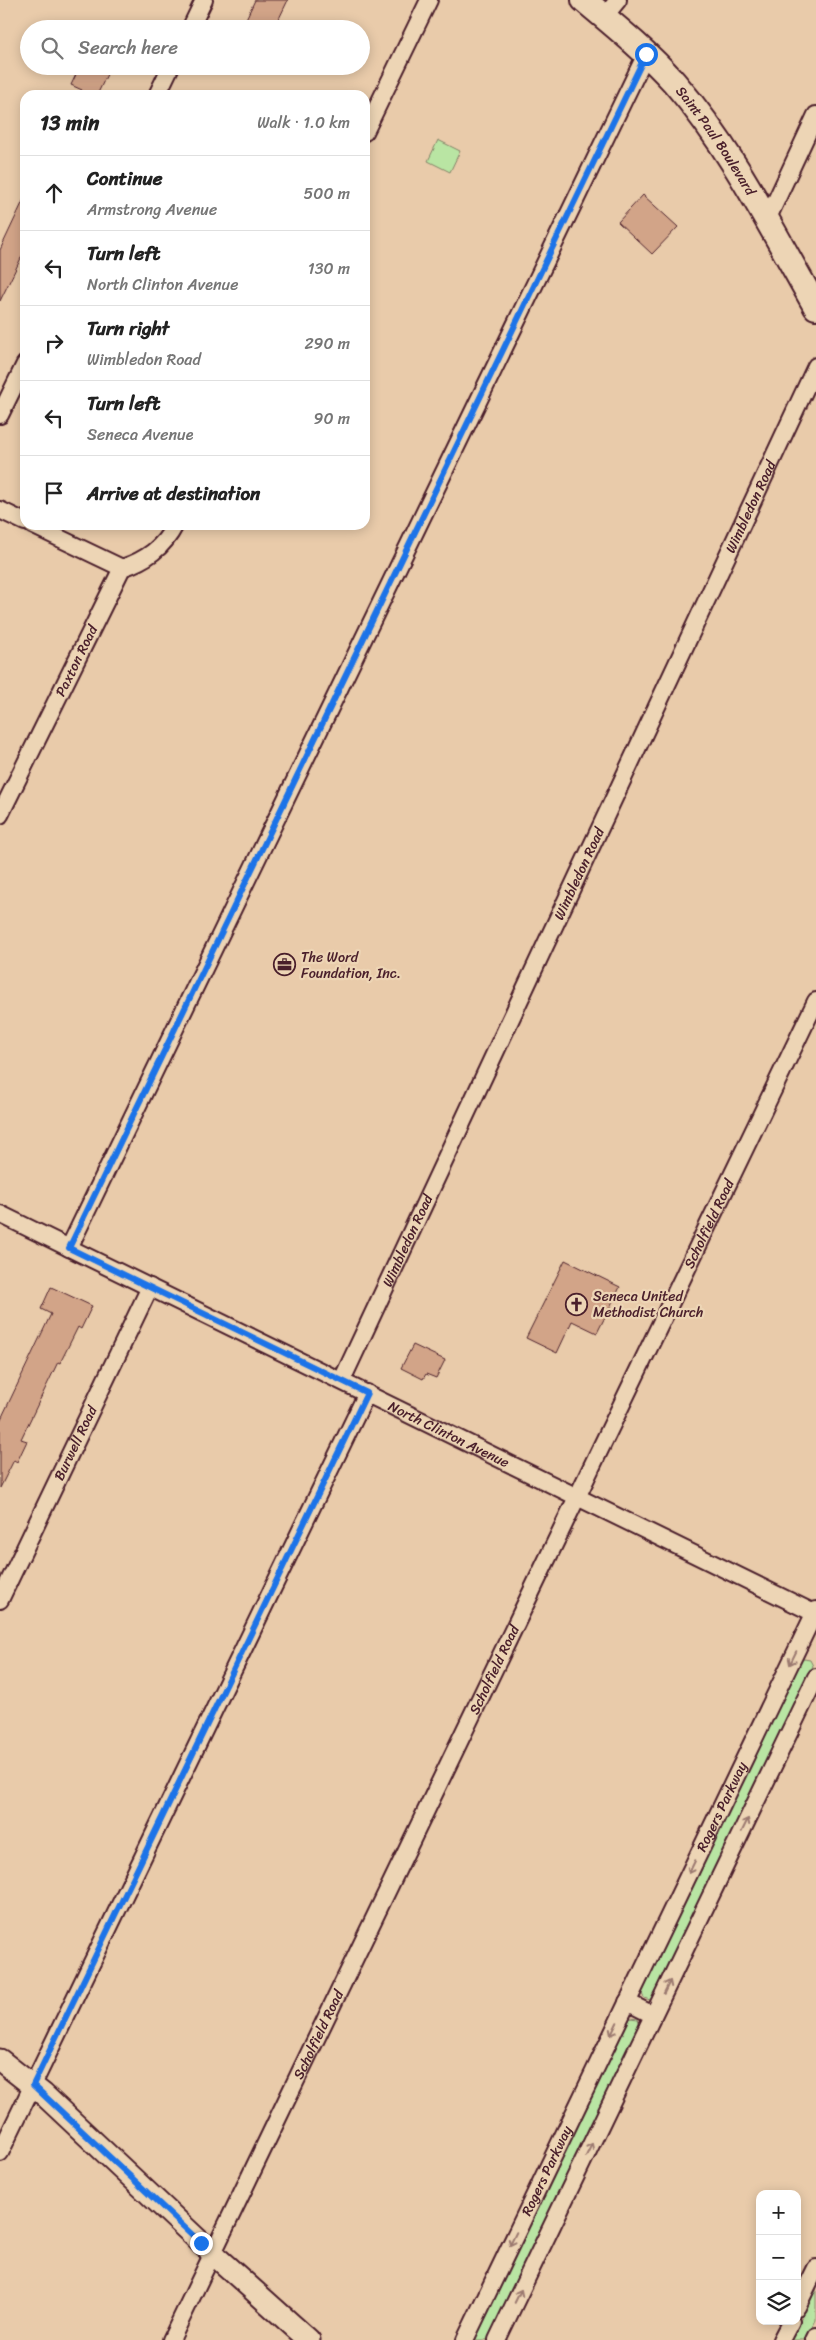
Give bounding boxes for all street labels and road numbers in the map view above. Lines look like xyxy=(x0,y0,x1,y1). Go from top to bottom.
street label: Saint Paul Boulevard xyxy=(669,80,764,202)
street label: Wimbledon Road xyxy=(718,455,783,557)
street label: Paxton Road xyxy=(48,619,105,701)
street label: Wimbledon Road xyxy=(546,822,612,924)
street label: Scholfield Road xyxy=(676,1173,742,1273)
street label: Wimbledon Road xyxy=(375,1189,440,1291)
street label: North Clinton Avenue xyxy=(384,1394,514,1474)
street label: Burwell Road xyxy=(47,1400,105,1485)
street label: Scholfield Road xyxy=(462,1619,527,1719)
street label: Rogers Parkway xyxy=(689,1756,754,1856)
street label: Scholfield Road xyxy=(286,1984,351,2084)
street label: Rogers Parkway xyxy=(514,2120,579,2220)

